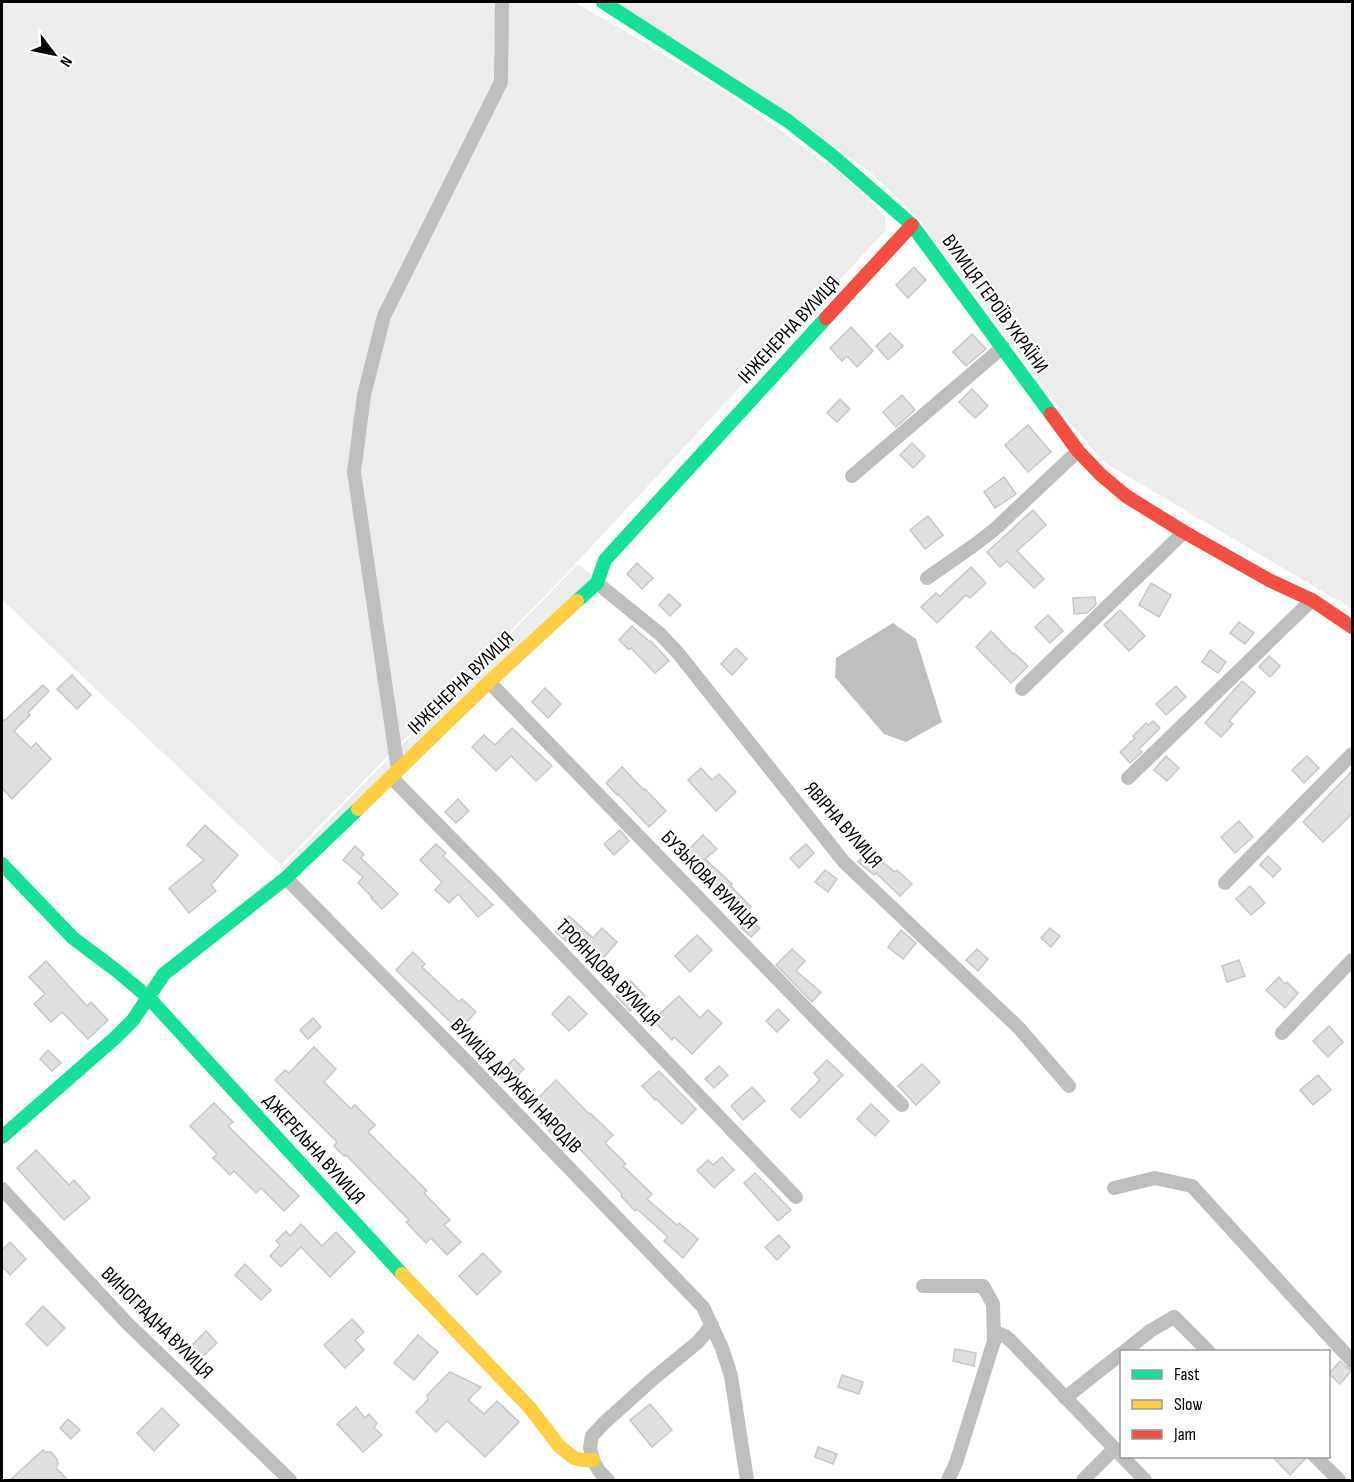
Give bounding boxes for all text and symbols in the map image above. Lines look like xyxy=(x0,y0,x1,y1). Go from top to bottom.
north arrow xyxy=(24,24,84,84)
text: N xyxy=(55,52,76,70)
street label: ВУЛИЦЯ ГЕРОЇВ УКРАЇНИ xyxy=(937,230,1053,378)
street label: ІНЖЕНЕРНА ВУЛИЦЯ xyxy=(733,271,845,389)
street label: ІНЖЕНЕРНА ВУЛИЦЯ xyxy=(403,626,519,740)
street label: ЯВІРНА ВУЛИЦЯ xyxy=(799,777,887,873)
street label: БУЗЬКОВА ВУЛИЦЯ xyxy=(656,826,762,934)
street label: ТРОЯНДОВА ВУЛИЦЯ xyxy=(551,914,665,1032)
street label: ВУЛИЦЯ ДРУЖБИ НАРОДІВ xyxy=(445,1013,587,1159)
street label: ДЖЕРЕЛЬНА ВУЛИЦЯ xyxy=(258,1089,370,1209)
street label: ВИНОГРАДНА ВУЛИЦЯ xyxy=(96,1262,218,1384)
legend xyxy=(1120,1350,1330,1458)
text: Fast xyxy=(1174,1364,1200,1385)
text: Slow xyxy=(1174,1394,1203,1415)
text: Jam xyxy=(1173,1424,1196,1445)

